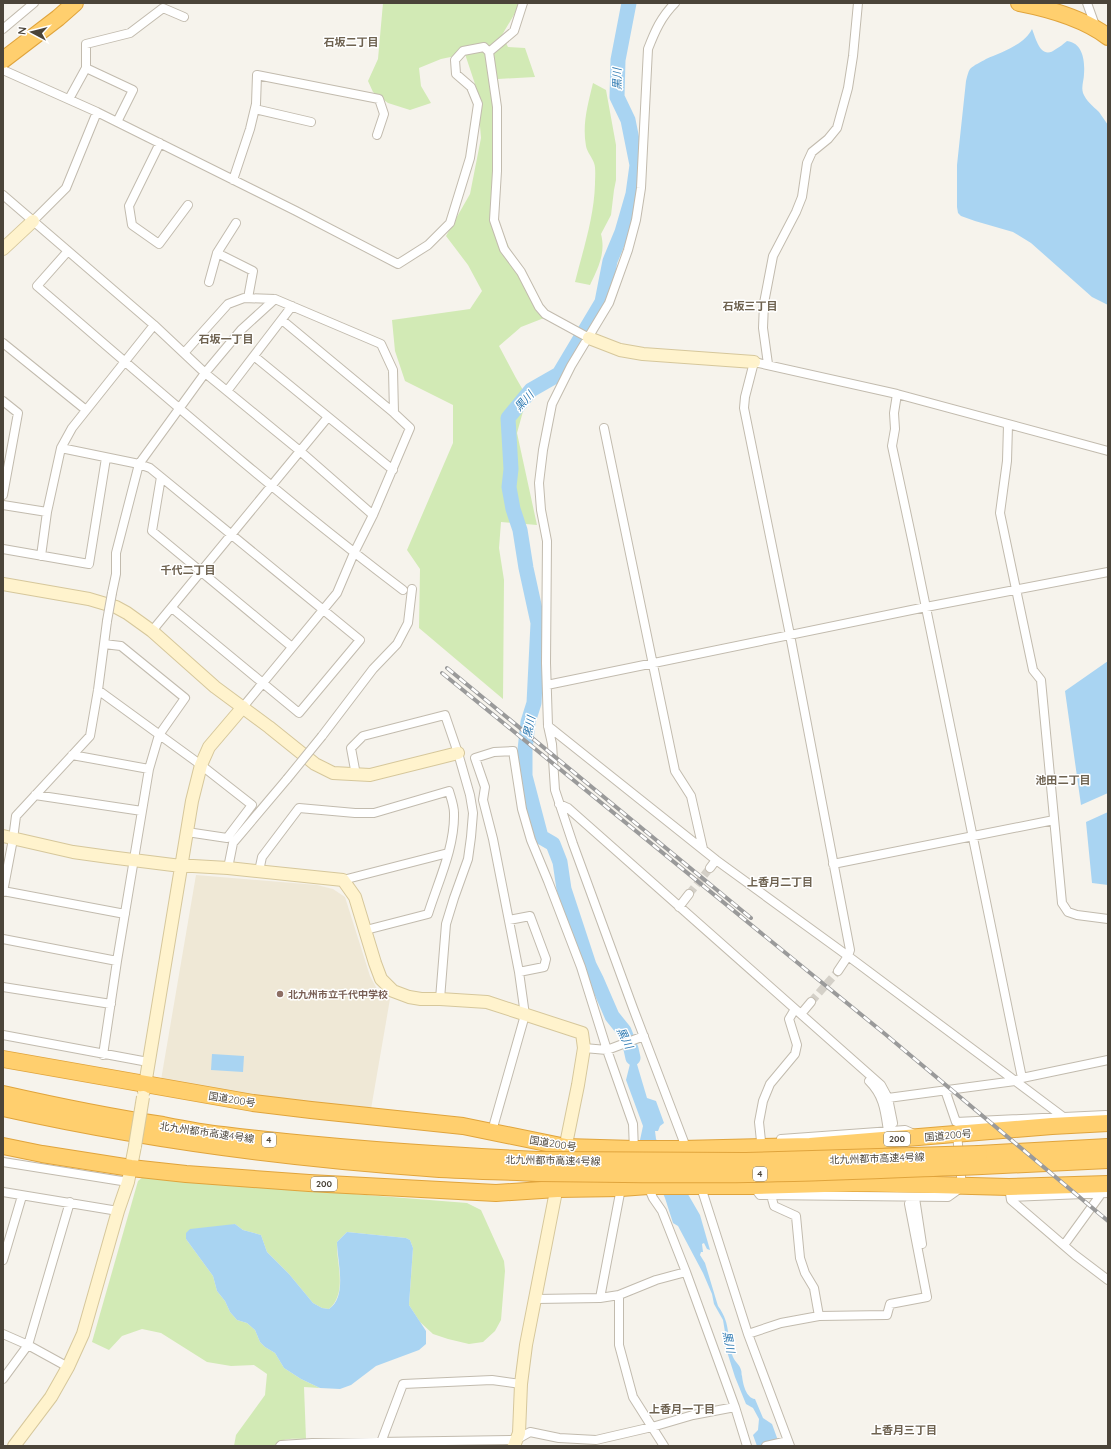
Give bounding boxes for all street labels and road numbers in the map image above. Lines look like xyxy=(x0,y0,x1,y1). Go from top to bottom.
street label: 国道200号 xyxy=(207,1089,256,1110)
street label: 北九州都市高速4号線 xyxy=(159,1119,255,1146)
street label: 国道200号 xyxy=(924,1127,972,1144)
road number: 200 xyxy=(884,1132,910,1146)
road number: 4 xyxy=(262,1133,276,1147)
street label: 国道200号 xyxy=(528,1133,577,1154)
street label: 北九州都市高速4号線 xyxy=(829,1150,925,1167)
street label: 北九州都市高速4号線 xyxy=(505,1153,601,1168)
road number: 4 xyxy=(753,1167,767,1181)
road number: 200 xyxy=(311,1177,337,1191)

